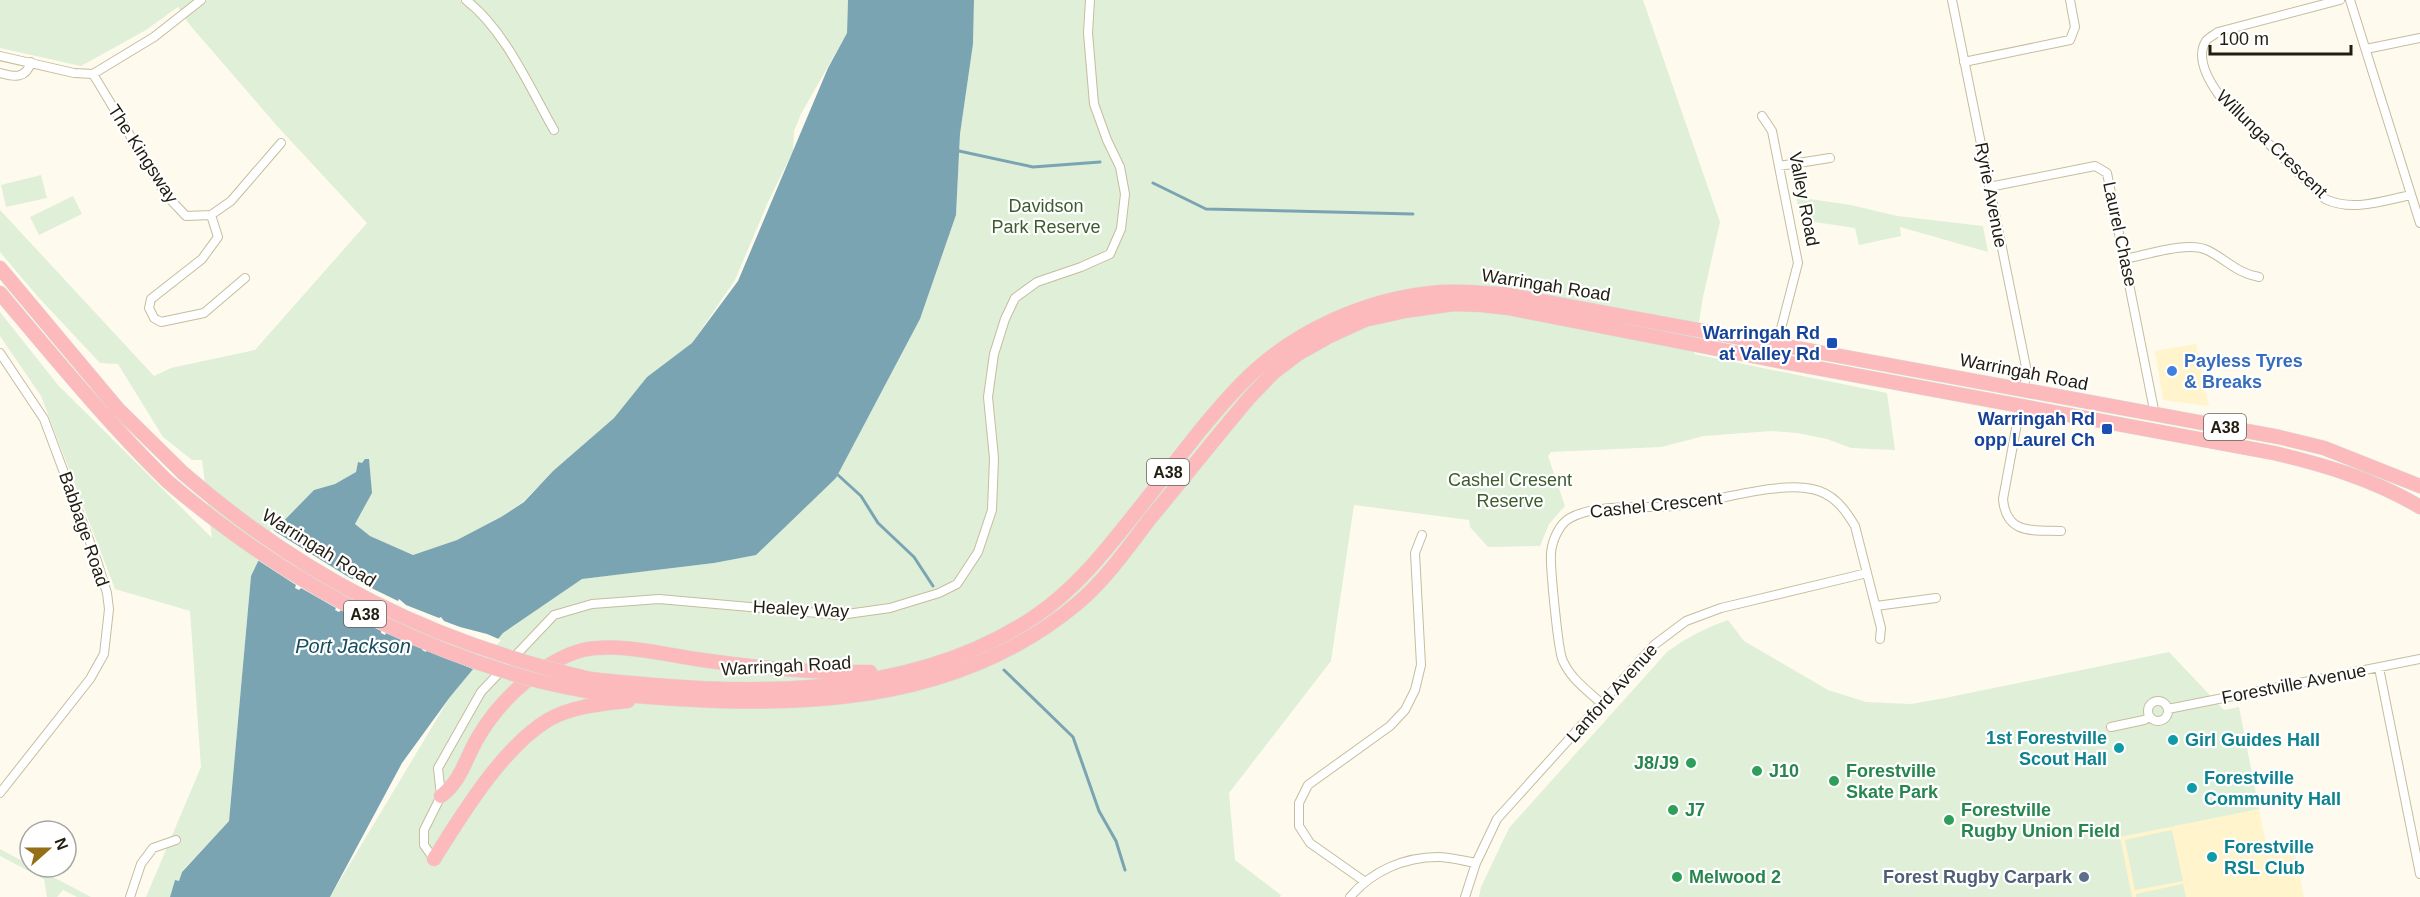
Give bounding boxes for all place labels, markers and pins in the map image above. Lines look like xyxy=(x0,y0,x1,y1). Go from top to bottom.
place label: Warringah Rd at Valley Rd xyxy=(1703,323,1820,364)
marker: Warringah Rd at Valley Rd xyxy=(1825,336,1839,350)
place label: Payless Tyres & Breaks xyxy=(2184,351,2303,392)
marker: Payless Tyres & Breaks xyxy=(2165,364,2179,378)
place label: Warringah Rd opp Laurel Ch xyxy=(1974,409,2095,450)
marker: Warringah Rd opp Laurel Ch xyxy=(2100,422,2114,436)
place label: 1st Forestville Scout Hall xyxy=(1986,728,2107,769)
place label: Girl Guides Hall xyxy=(2185,730,2320,750)
marker: Girl Guides Hall xyxy=(2166,733,2180,747)
marker: 1st Forestville Scout Hall xyxy=(2112,741,2126,755)
place label: J8/J9 xyxy=(1634,753,1679,773)
marker: J8/J9 xyxy=(1684,756,1698,770)
place label: J10 xyxy=(1769,761,1799,781)
place label: Forestville Skate Park xyxy=(1846,761,1939,802)
marker: J10 xyxy=(1750,764,1764,778)
place label: Forestville Community Hall xyxy=(2204,768,2341,809)
marker: Forestville Skate Park xyxy=(1827,774,1841,788)
marker: Forestville Community Hall xyxy=(2185,781,2199,795)
place label: J7 xyxy=(1685,800,1705,820)
place label: Forestville Rugby Union Field xyxy=(1961,800,2120,841)
marker: J7 xyxy=(1666,803,1680,817)
marker: Forestville Rugby Union Field xyxy=(1942,813,1956,827)
place label: Forestville RSL Club xyxy=(2224,837,2314,878)
marker: Forestville RSL Club xyxy=(2205,850,2219,864)
place label: Melwood 2 xyxy=(1689,867,1781,887)
place label: Forest Rugby Carpark xyxy=(1883,867,2073,887)
marker: Melwood 2 xyxy=(1670,870,1684,884)
marker: Forest Rugby Carpark xyxy=(2077,870,2091,884)

